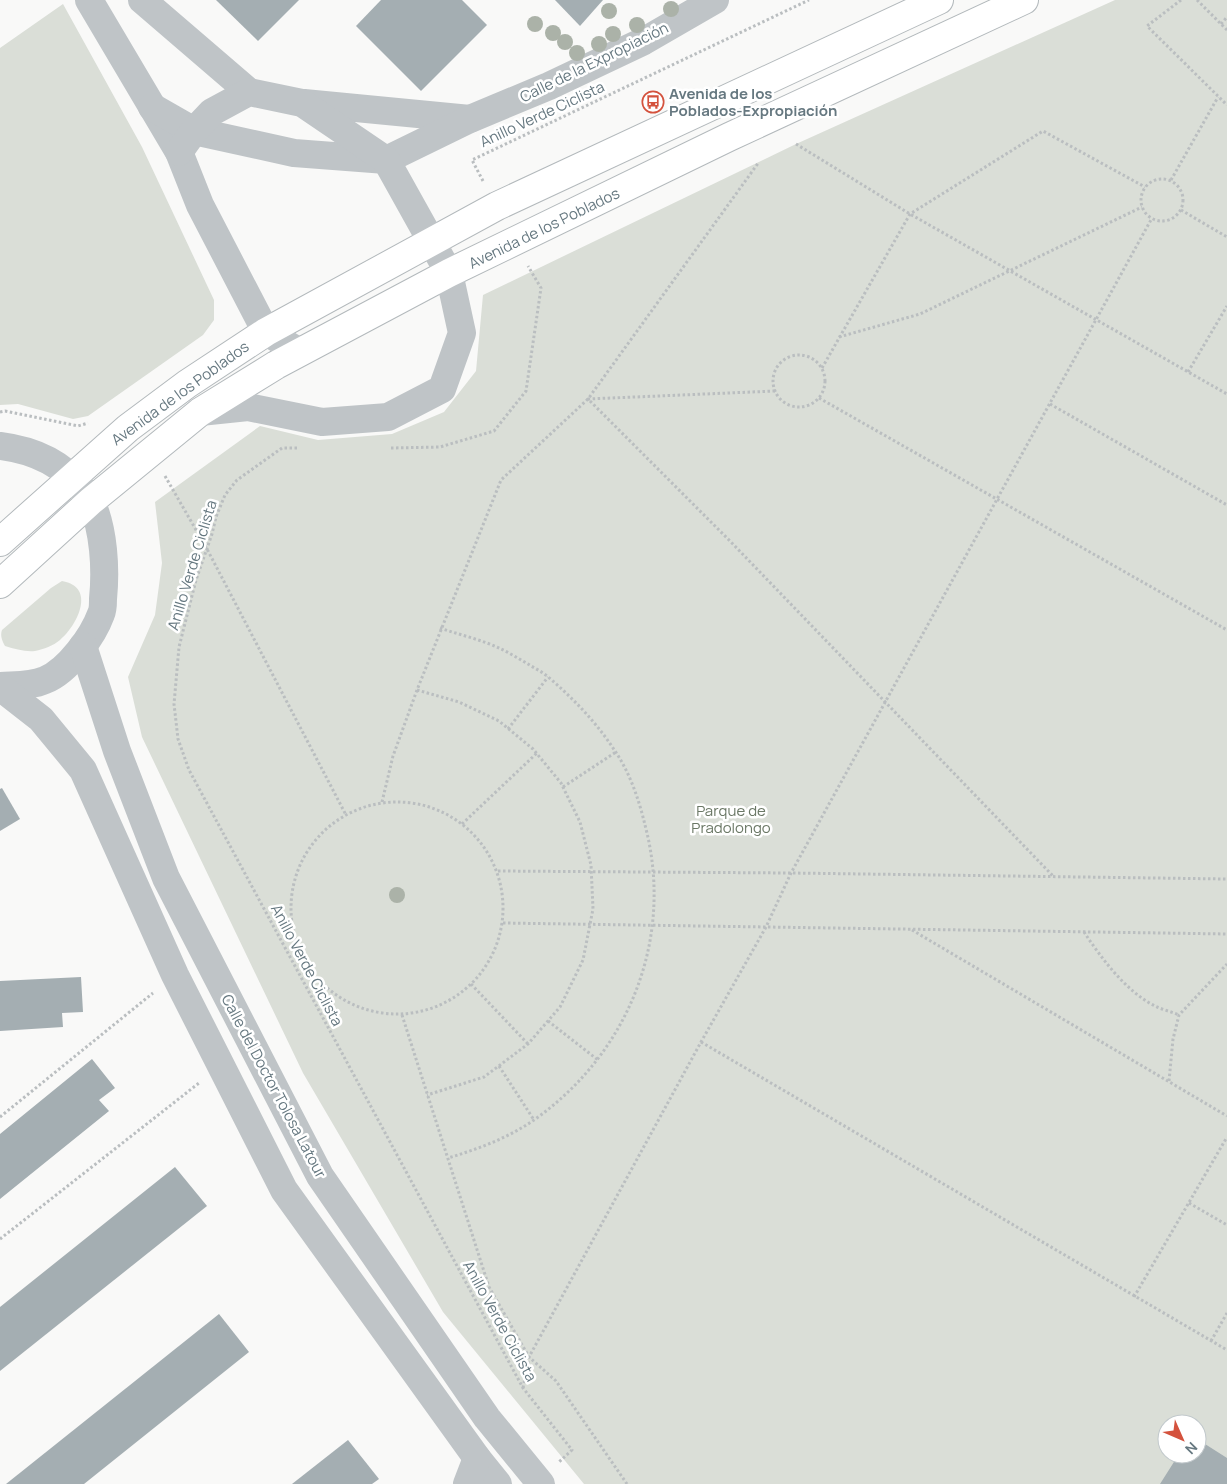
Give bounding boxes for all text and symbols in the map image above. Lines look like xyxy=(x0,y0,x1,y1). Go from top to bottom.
street label: Calle de la Expropiación xyxy=(516,17,672,107)
street label: Anillo Verde Ciclista xyxy=(476,76,608,152)
place label: Avenida de los Poblados-Expropiación xyxy=(669,83,837,121)
bus stop icon: Avenida de los Poblados-Expropiación xyxy=(641,90,665,114)
street label: Avenida de los Poblados xyxy=(465,182,623,274)
street label: Avenida de los Poblados xyxy=(107,336,253,450)
street label: Anillo Verde Ciclista xyxy=(162,497,222,633)
park label: Parque de Pradolongo xyxy=(691,800,771,838)
street label: Anillo Verde Ciclista xyxy=(266,900,348,1030)
street label: Calle del Doctor Tolosa Latour xyxy=(217,990,332,1182)
street label: Anillo Verde Ciclista xyxy=(458,1257,542,1385)
north arrow xyxy=(1157,1414,1207,1464)
text: N xyxy=(1181,1438,1202,1459)

